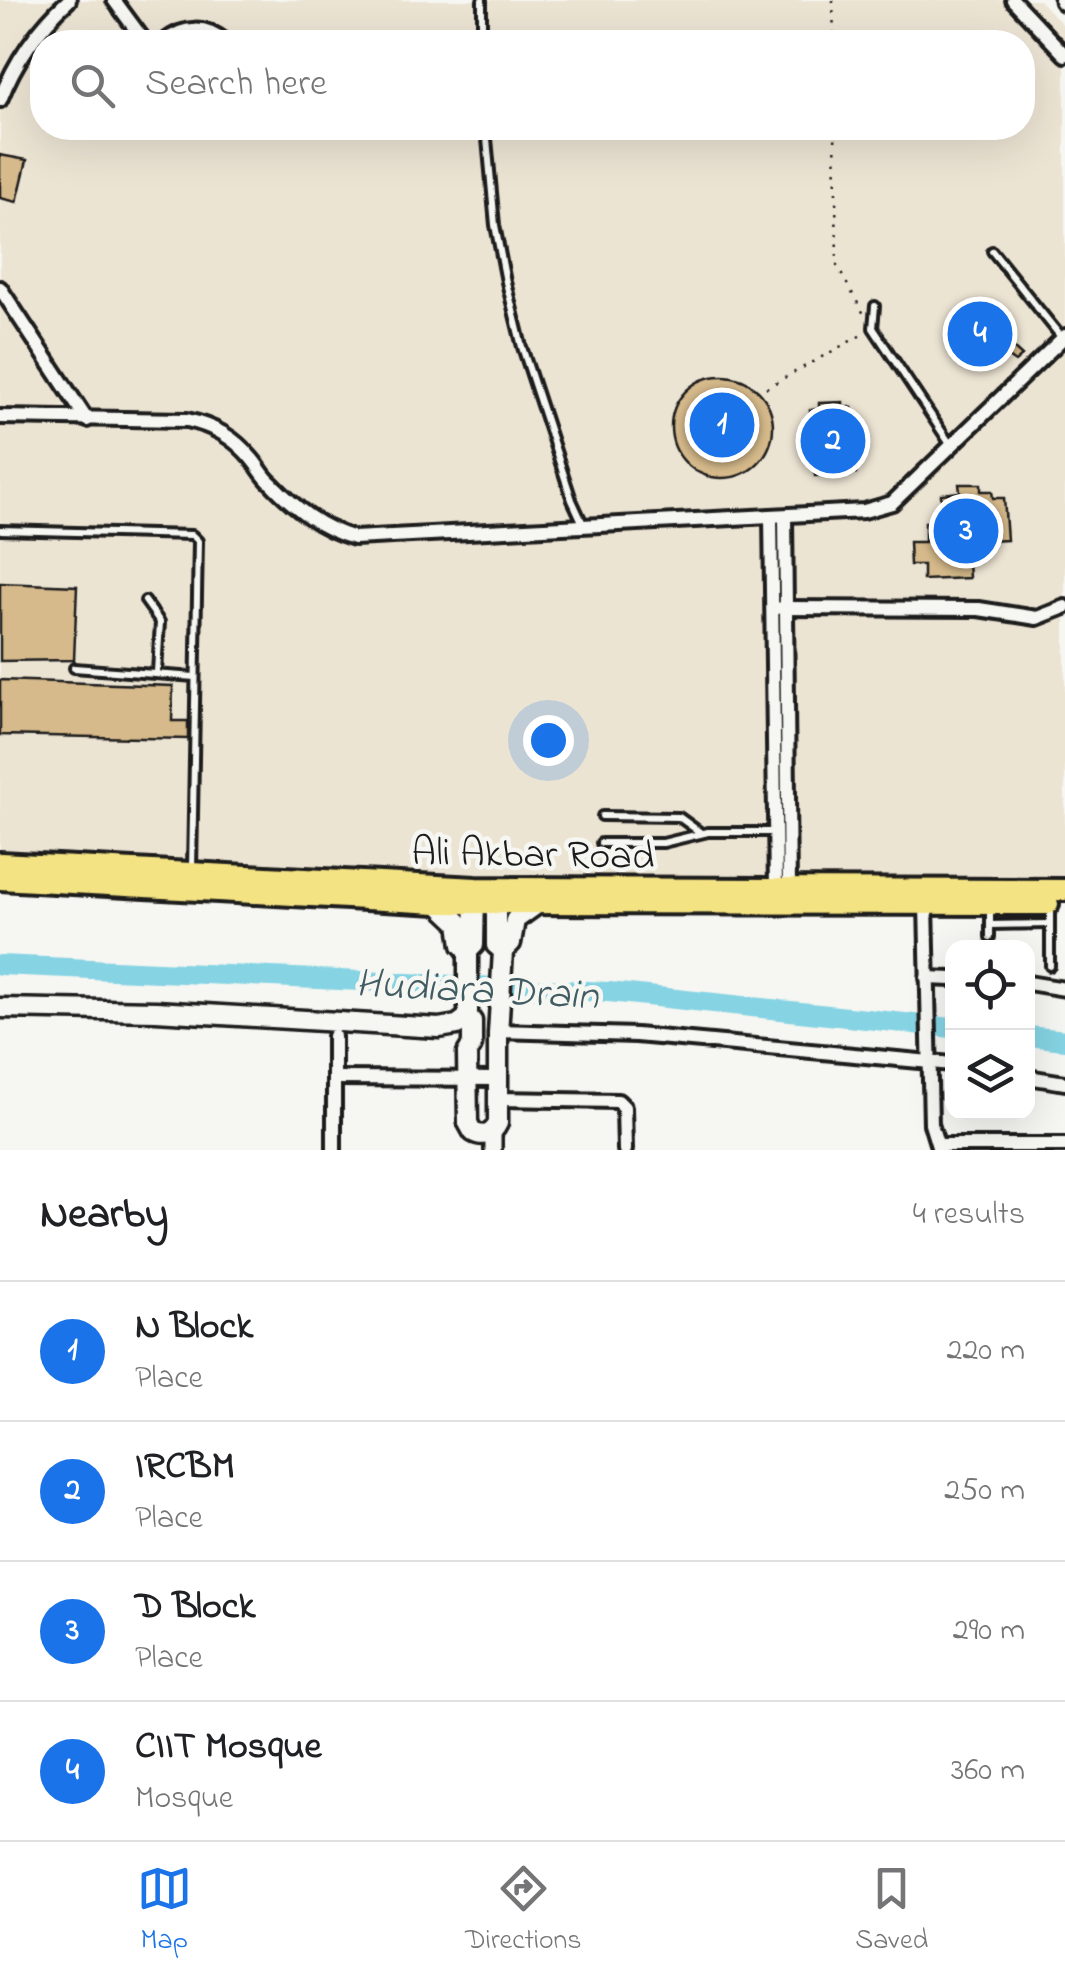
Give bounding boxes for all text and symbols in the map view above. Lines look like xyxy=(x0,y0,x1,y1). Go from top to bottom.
search box xyxy=(30,30,1035,140)
text: Search here xyxy=(145,57,327,113)
icon: search xyxy=(65,58,120,113)
pin: 4 xyxy=(948,296,1012,372)
pin: 1 xyxy=(690,388,754,462)
pin: 2 xyxy=(800,404,866,478)
pin: 3 xyxy=(934,494,998,568)
your location xyxy=(523,715,574,766)
street label: Ali Akbar Road xyxy=(411,825,655,888)
map controls xyxy=(945,940,1035,1120)
button: locate xyxy=(945,940,1035,1030)
water label: Hudiara Drain xyxy=(354,955,601,1028)
button: layers xyxy=(945,1030,1035,1120)
text: Nearby xyxy=(40,1185,168,1246)
text: 4 results xyxy=(913,1192,1025,1239)
text: N Block xyxy=(135,1300,253,1356)
text: 1 xyxy=(67,1328,78,1375)
text: 220 m xyxy=(947,1328,1025,1375)
text: Place xyxy=(135,1356,203,1403)
text: IRCBM xyxy=(135,1440,235,1496)
text: 2 xyxy=(65,1468,80,1515)
text: 250 m xyxy=(944,1468,1025,1515)
text: Place xyxy=(135,1496,203,1543)
text: D Block xyxy=(135,1580,255,1636)
text: 3 xyxy=(66,1608,79,1655)
text: 290 m xyxy=(953,1608,1025,1655)
text: Place xyxy=(135,1636,203,1683)
text: CIIT Mosque xyxy=(135,1720,322,1776)
text: 4 xyxy=(66,1748,79,1795)
text: 360 m xyxy=(951,1748,1025,1795)
text: Mosque xyxy=(135,1776,233,1823)
tab: Map xyxy=(137,1861,192,1962)
tab: Directions xyxy=(465,1861,582,1962)
tab: Saved xyxy=(855,1861,928,1962)

